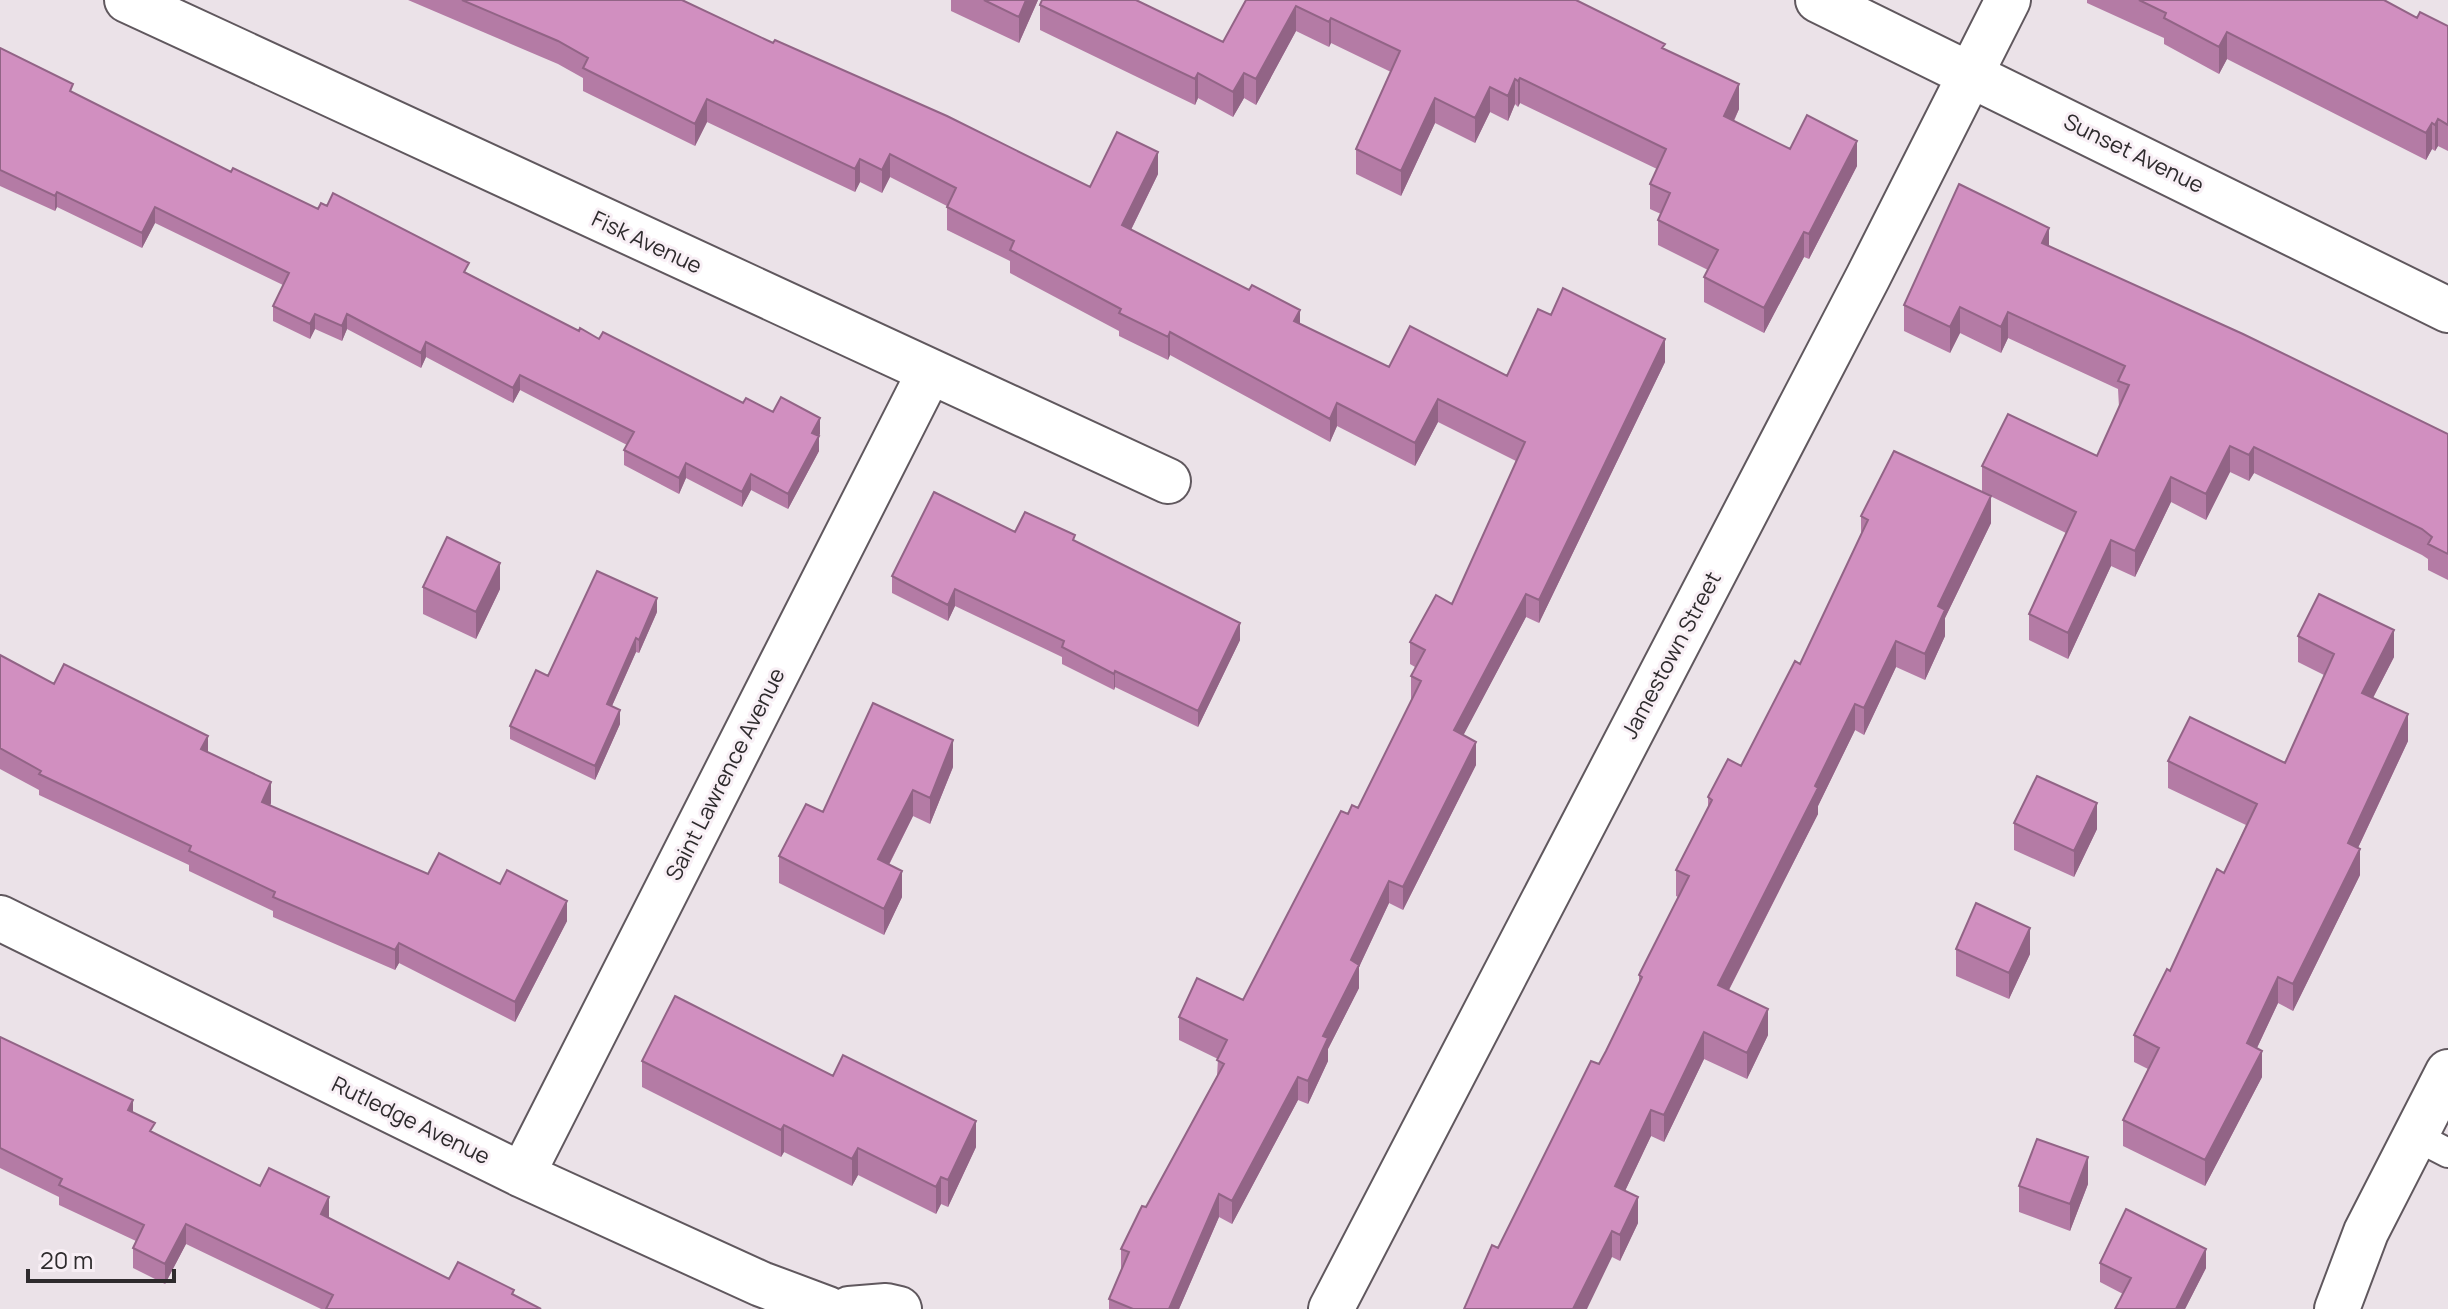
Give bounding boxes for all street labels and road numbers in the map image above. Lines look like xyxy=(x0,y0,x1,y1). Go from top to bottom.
street label: Sunset Avenue xyxy=(2059,106,2209,200)
street label: Fisk Avenue xyxy=(587,203,707,281)
street label: Jamestown Street xyxy=(1614,566,1728,744)
street label: Saint Lawrence Avenue xyxy=(658,662,792,885)
street label: Rutledge Avenue xyxy=(327,1069,495,1171)

